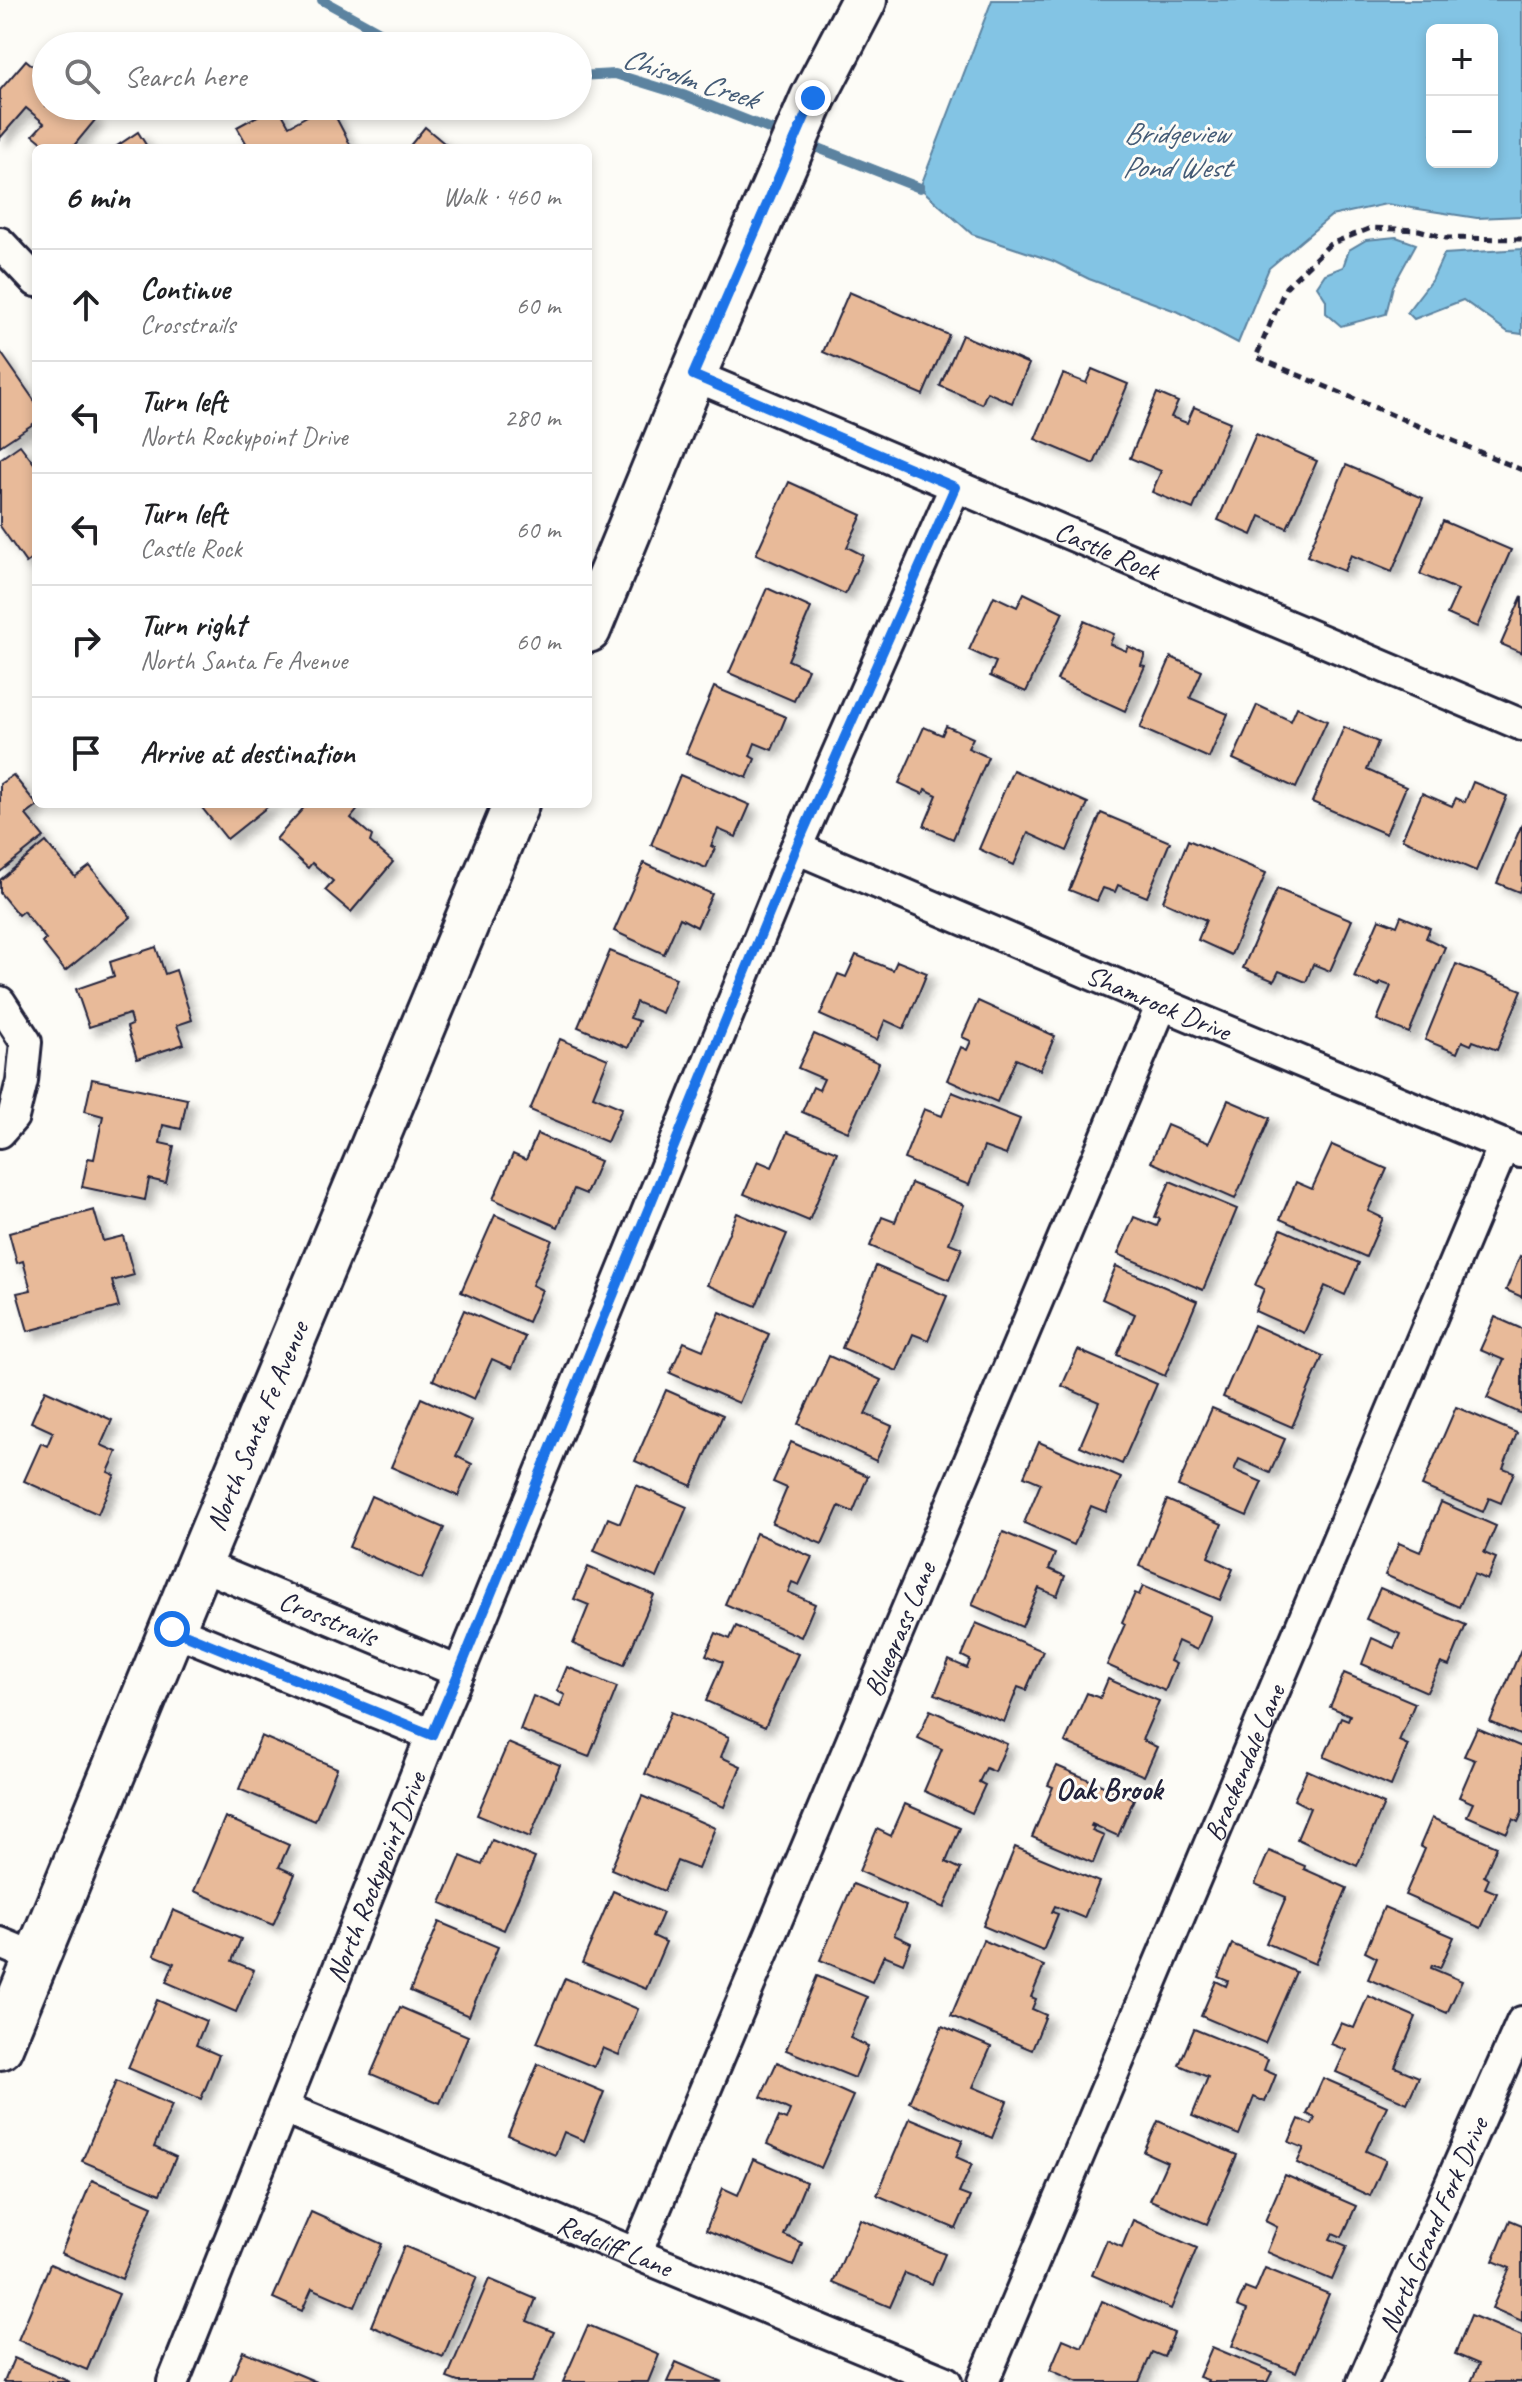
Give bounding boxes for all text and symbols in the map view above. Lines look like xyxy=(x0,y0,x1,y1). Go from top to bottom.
map controls xyxy=(1426,24,1498,168)
button: + xyxy=(1426,24,1498,96)
search box xyxy=(32,32,592,120)
water label: Chisolm Creek xyxy=(618,38,768,119)
icon: search xyxy=(60,54,104,98)
text: Search here xyxy=(124,57,246,95)
route end xyxy=(795,80,831,116)
button: − xyxy=(1426,96,1498,168)
water label: Bridgeview Pond West xyxy=(1122,114,1236,186)
text: 6 min xyxy=(64,175,130,218)
text: Walk · 460 m xyxy=(443,180,560,213)
text: Continue xyxy=(140,270,230,308)
icon: ahead xyxy=(64,283,108,327)
text: 60 m xyxy=(516,289,560,322)
text: Crosstrails xyxy=(140,308,235,341)
text: Turn left xyxy=(140,382,227,420)
icon: left xyxy=(64,395,108,439)
text: 280 m xyxy=(504,401,560,434)
text: North Rockypoint Drive xyxy=(140,420,348,453)
text: Turn left xyxy=(140,494,227,532)
icon: left xyxy=(64,507,108,551)
text: 60 m xyxy=(516,513,560,546)
street label: Castle Rock xyxy=(1050,513,1167,588)
text: Castle Rock xyxy=(140,532,242,565)
text: Turn right xyxy=(140,606,245,644)
icon: right xyxy=(64,619,108,663)
text: 60 m xyxy=(516,625,560,658)
text: North Santa Fe Avenue xyxy=(140,644,347,677)
icon: arrive xyxy=(64,731,108,775)
text: Arrive at destination xyxy=(140,734,355,772)
street label: Shamrock Drive xyxy=(1081,956,1238,1049)
street label: North Santa Fe Avenue xyxy=(197,1314,316,1536)
street label: Bluegrass Lane xyxy=(855,1555,943,1701)
street label: Crosstrails xyxy=(274,1582,385,1654)
route start xyxy=(154,1611,190,1647)
street label: Brackendale Lane xyxy=(1195,1677,1293,1846)
street label: North Rockypoint Drive xyxy=(317,1765,434,1987)
district label: Oak Brook xyxy=(1056,1770,1165,1808)
street label: North Grand Fork Drive xyxy=(1370,2110,1496,2338)
street label: Redcliff Lane xyxy=(552,2206,679,2285)

